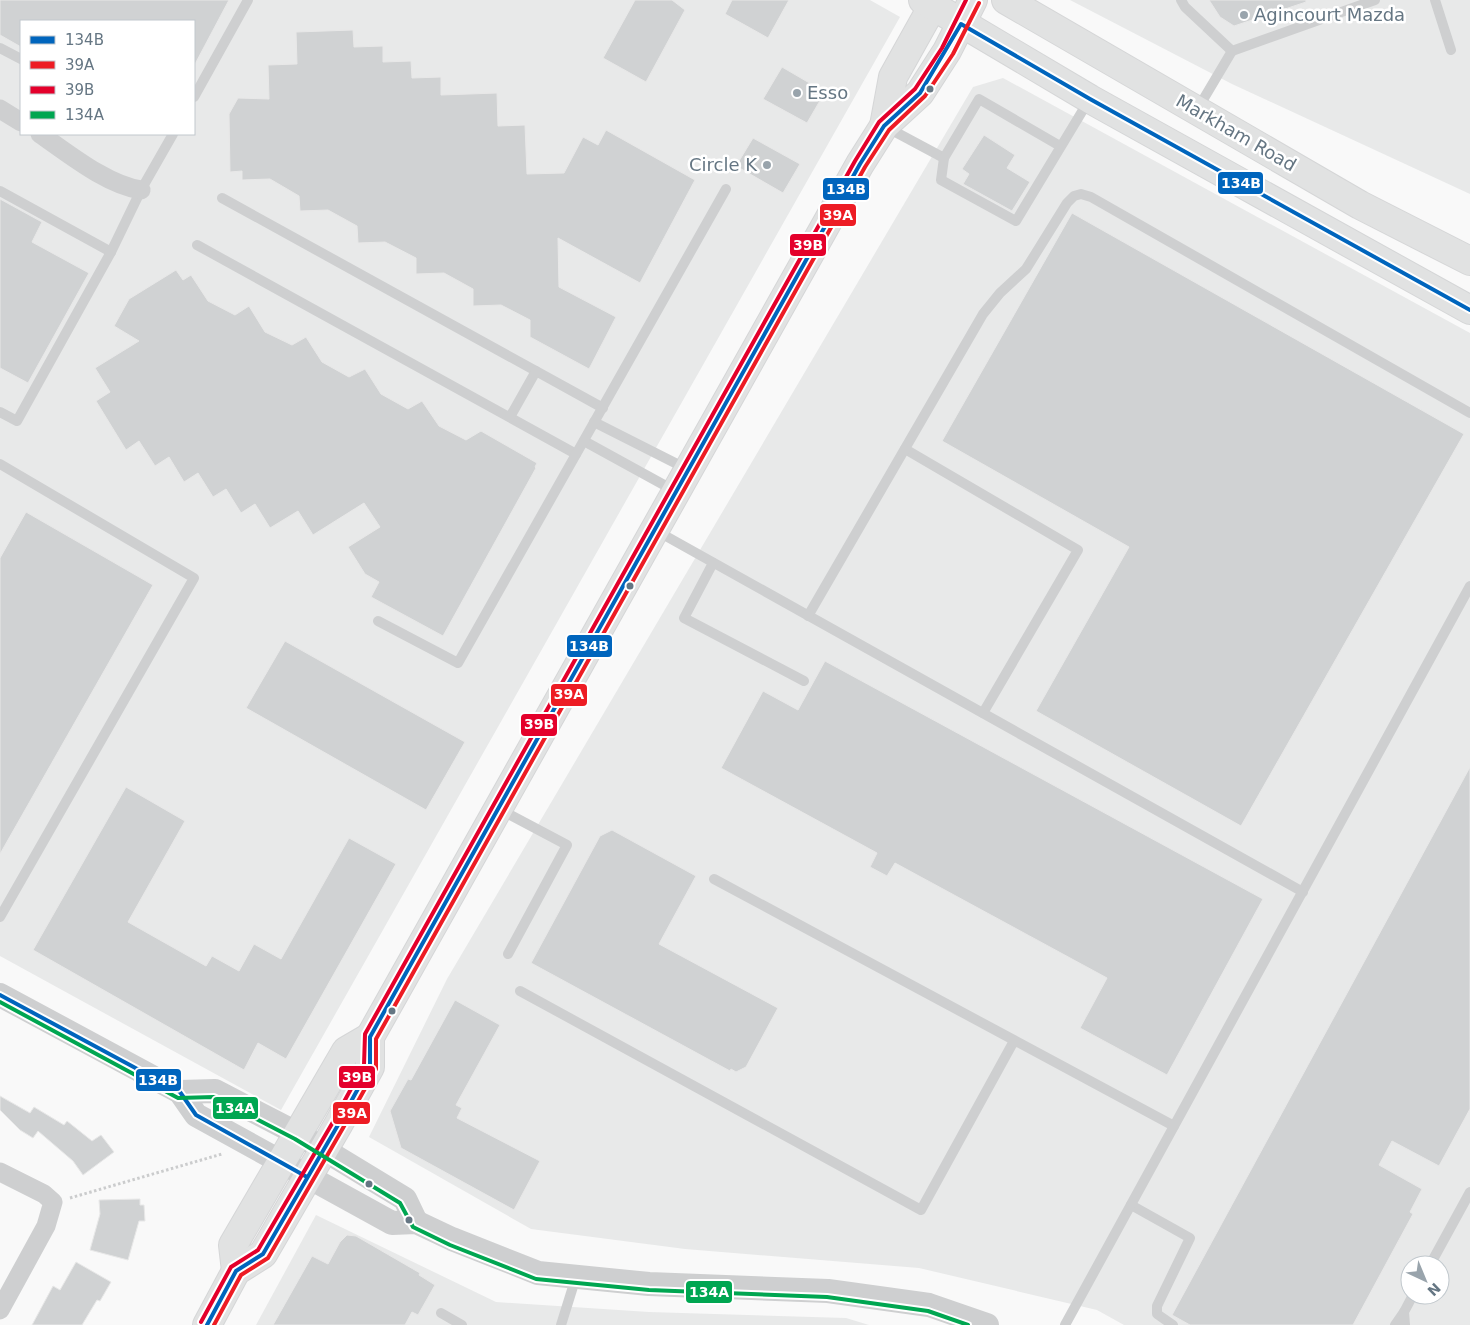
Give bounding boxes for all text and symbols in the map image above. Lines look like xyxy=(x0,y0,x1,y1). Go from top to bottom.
place label: Agincourt Mazda xyxy=(1254,4,1405,25)
marker: Agincourt Mazda xyxy=(1238,9,1250,21)
legend xyxy=(20,20,195,135)
text: 134B xyxy=(65,31,104,49)
text: 39A xyxy=(65,56,95,74)
text: 39B xyxy=(65,81,94,99)
place label: Esso xyxy=(807,82,848,103)
unlabelled marker xyxy=(925,84,935,94)
marker: Esso xyxy=(791,87,803,99)
street label: Markham Road xyxy=(1172,90,1300,175)
text: 134A xyxy=(65,106,105,124)
place label: Circle K xyxy=(689,154,758,175)
marker: Circle K xyxy=(761,159,773,171)
line badge: 134B xyxy=(1217,171,1264,195)
text: 134B xyxy=(1221,175,1261,191)
line badge: 134B xyxy=(822,177,870,201)
text: 134B xyxy=(826,181,866,197)
line badge: 39A xyxy=(819,203,857,227)
text: 39A xyxy=(823,207,853,223)
line badge: 39B xyxy=(789,233,827,257)
text: 39B xyxy=(793,237,823,253)
unlabelled marker xyxy=(625,581,635,591)
line badge: 134B xyxy=(566,634,613,658)
text: 134B xyxy=(569,638,609,654)
line badge: 39A xyxy=(550,683,588,707)
text: 39A xyxy=(554,686,584,702)
line badge: 39B xyxy=(520,713,558,737)
text: 39B xyxy=(524,716,554,732)
unlabelled marker xyxy=(387,1006,397,1016)
line badge: 39B xyxy=(338,1065,376,1089)
line badge: 134B xyxy=(135,1068,182,1092)
text: 39B xyxy=(342,1069,372,1085)
text: 134B xyxy=(138,1072,178,1088)
line badge: 134A xyxy=(212,1096,259,1120)
text: 134A xyxy=(215,1100,255,1116)
line badge: 39A xyxy=(332,1101,371,1125)
text: 39A xyxy=(337,1105,367,1121)
unlabelled marker xyxy=(364,1179,374,1189)
unlabelled marker xyxy=(404,1215,414,1225)
north arrow xyxy=(1400,1255,1450,1305)
line badge: 134A xyxy=(685,1280,733,1304)
text: N xyxy=(1424,1280,1444,1299)
text: 134A xyxy=(689,1284,729,1300)

